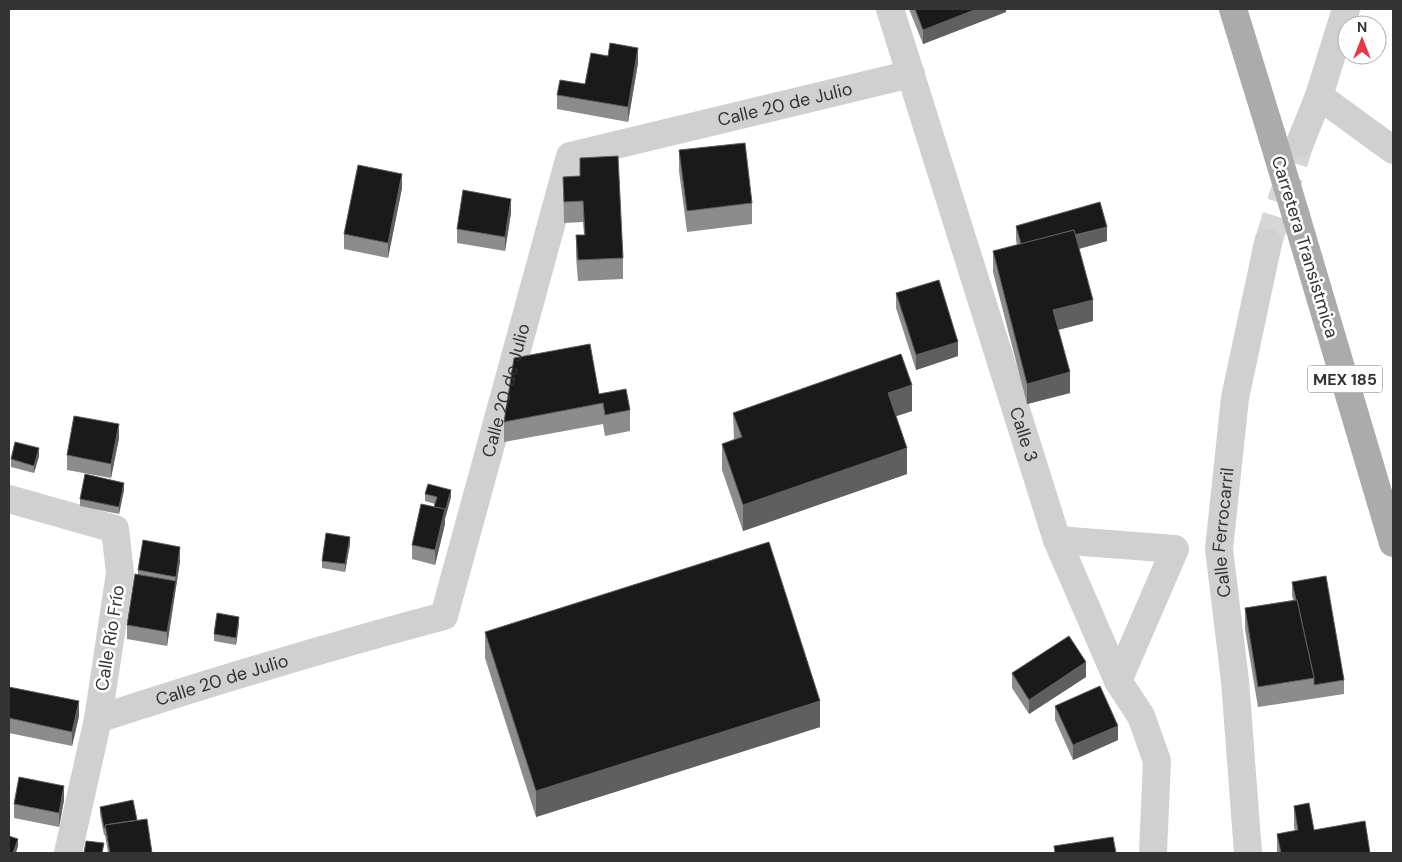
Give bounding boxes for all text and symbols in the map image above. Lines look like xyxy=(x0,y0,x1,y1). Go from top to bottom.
north arrow xyxy=(1337,15,1387,65)
text: N xyxy=(1357,18,1367,36)
street label: Calle 20 de Julio xyxy=(715,77,855,132)
street label: Carretera Transistmica xyxy=(1266,153,1344,341)
street label: Calle 20 de Julio xyxy=(476,321,536,460)
road number: MEX 185 xyxy=(1308,366,1382,392)
street label: Calle 3 xyxy=(1004,404,1044,465)
street label: Calle Ferrocarril xyxy=(1207,466,1240,599)
street label: Calle Río Frío xyxy=(90,583,130,693)
street label: Calle 20 de Julio xyxy=(153,648,291,712)

